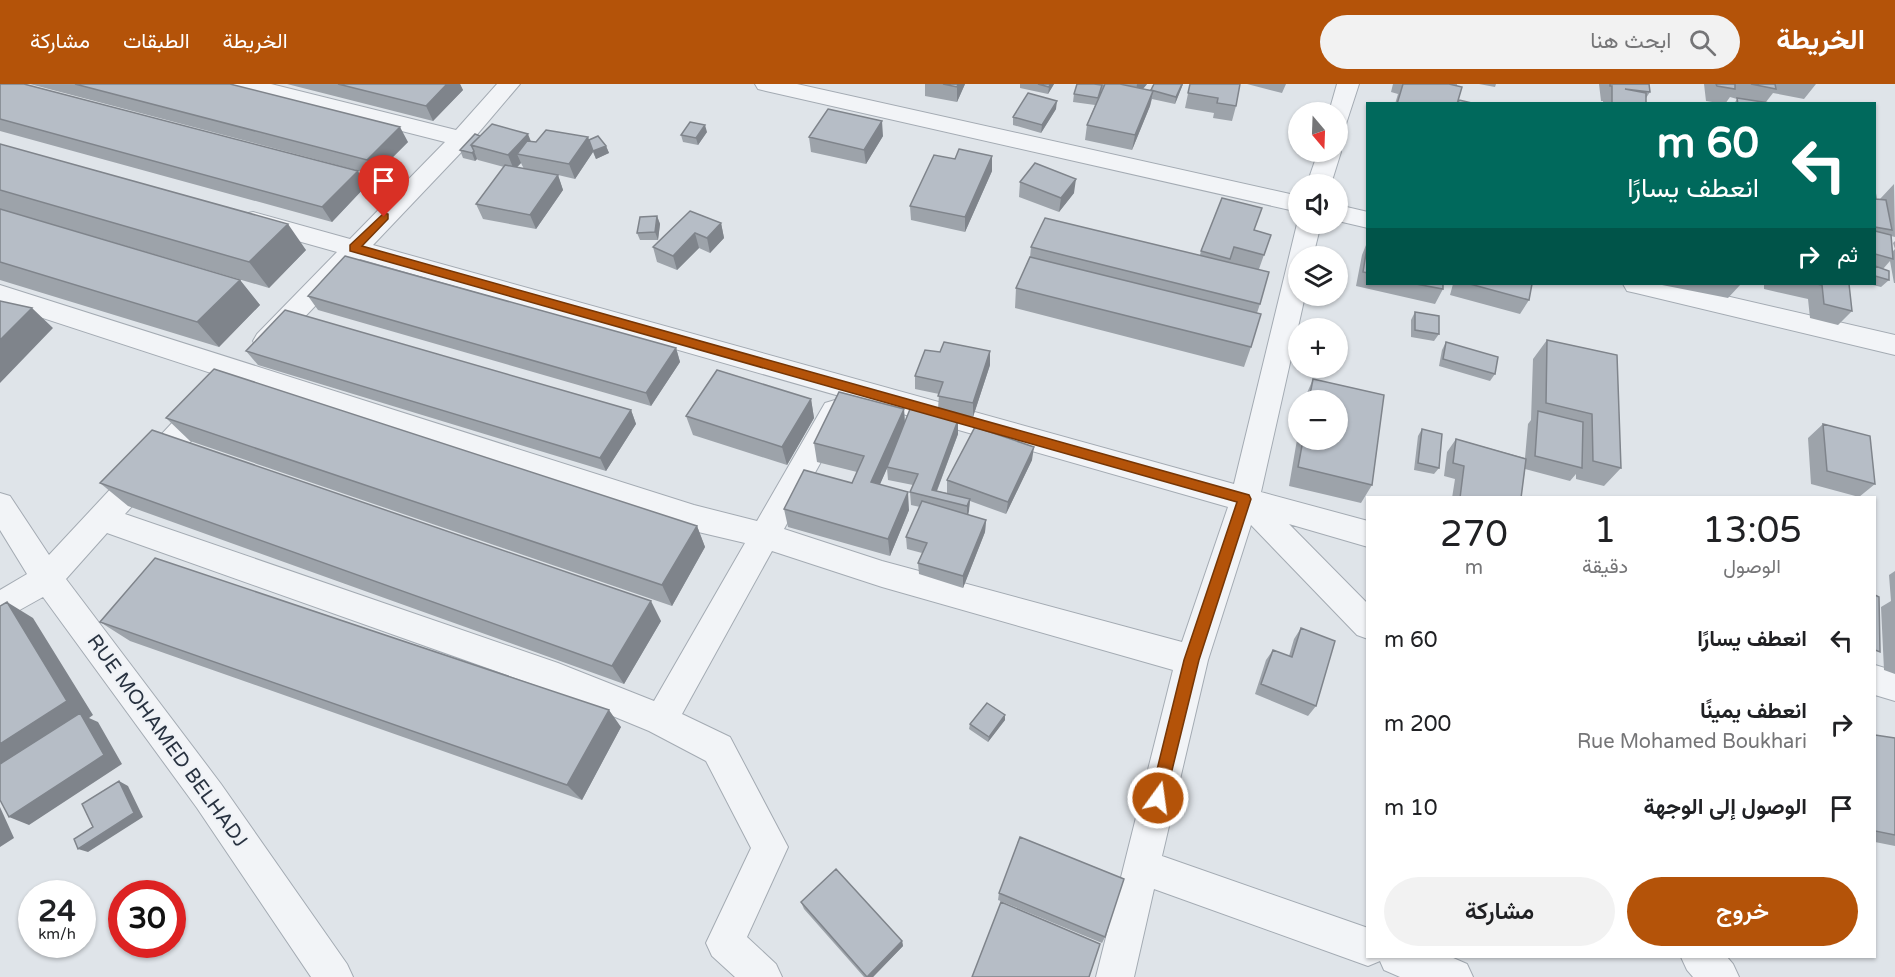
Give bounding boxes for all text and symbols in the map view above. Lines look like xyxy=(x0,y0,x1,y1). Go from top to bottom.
search box xyxy=(1320,15,1740,69)
text: الخريطة xyxy=(1776,23,1865,57)
icon: search xyxy=(1686,26,1719,59)
text: ابحث هنا xyxy=(1590,28,1671,54)
text: مشاركة xyxy=(30,29,90,54)
text: الطبقات xyxy=(123,29,190,54)
text: الخريطة xyxy=(223,29,288,54)
north arrow xyxy=(1288,102,1348,162)
map controls xyxy=(1288,102,1348,450)
text: 60 m xyxy=(1657,118,1759,169)
icon: left xyxy=(1780,126,1858,204)
pin xyxy=(358,155,409,217)
icon: arrive xyxy=(367,164,400,197)
text: انعطف يسارًا xyxy=(1627,172,1759,205)
button: sound xyxy=(1288,174,1348,234)
icon: right xyxy=(1792,240,1825,273)
text: ثم xyxy=(1837,242,1858,268)
button: layers xyxy=(1288,246,1348,306)
button: + xyxy=(1288,318,1348,378)
button: − xyxy=(1288,390,1348,450)
text: 1 xyxy=(1594,509,1616,552)
text: 13:05 xyxy=(1702,509,1802,552)
text: 270 xyxy=(1440,513,1508,556)
text: دقيقة xyxy=(1582,555,1628,579)
text: الوصول xyxy=(1723,555,1781,579)
text: m xyxy=(1465,556,1483,580)
icon: left xyxy=(1825,624,1858,657)
text: انعطف يسارًا xyxy=(1697,626,1807,652)
text: 60 m xyxy=(1384,627,1438,653)
street label: RUE MOHAMED BELHADJ xyxy=(82,630,252,852)
text: انعطف يمينًا xyxy=(1700,698,1807,724)
icon: right xyxy=(1825,708,1858,741)
text: 200 m xyxy=(1384,711,1451,737)
text: Rue Mohamed Boukhari xyxy=(1577,730,1807,754)
position arrow xyxy=(1126,766,1190,830)
icon: arrive xyxy=(1825,792,1858,825)
text: الوصول إلى الوجهة xyxy=(1643,794,1807,820)
text: 10 m xyxy=(1384,795,1438,821)
button: مشاركة xyxy=(1384,877,1615,946)
button: خروج xyxy=(1627,877,1858,946)
speed limit sign: 30 xyxy=(108,880,186,958)
text: 24 xyxy=(38,893,76,930)
text: km/h xyxy=(38,925,76,943)

